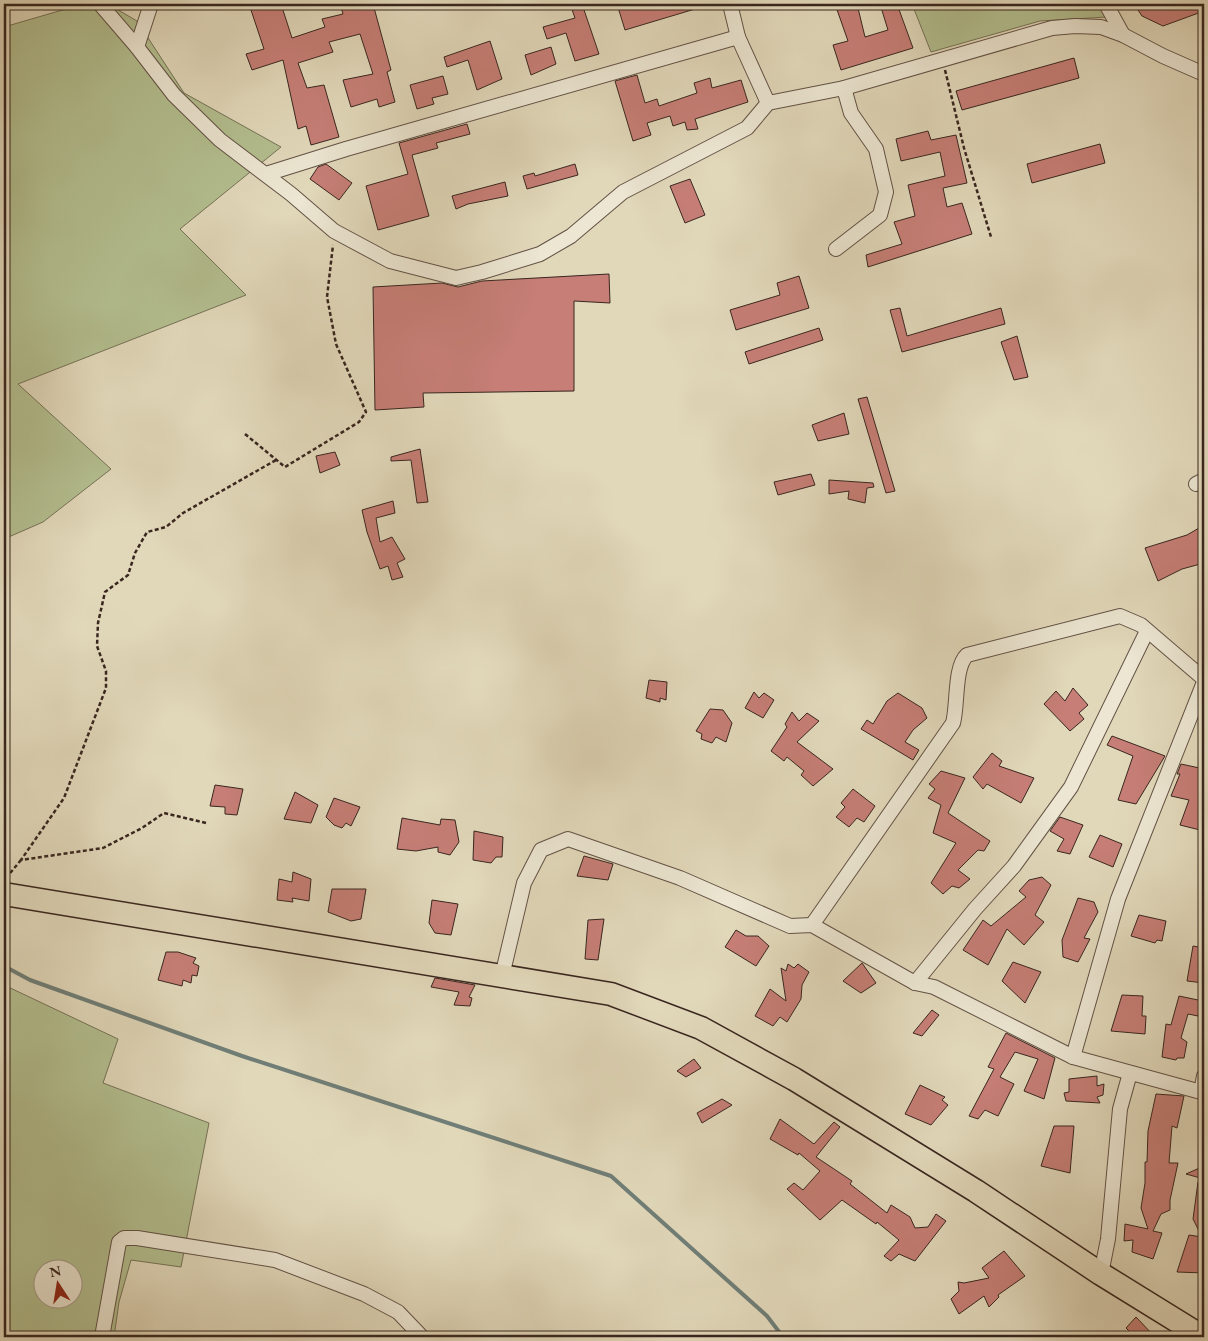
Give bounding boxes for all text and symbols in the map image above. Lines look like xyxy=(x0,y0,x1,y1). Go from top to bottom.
north arrow xyxy=(32,1258,82,1308)
text: N xyxy=(48,1261,63,1281)

